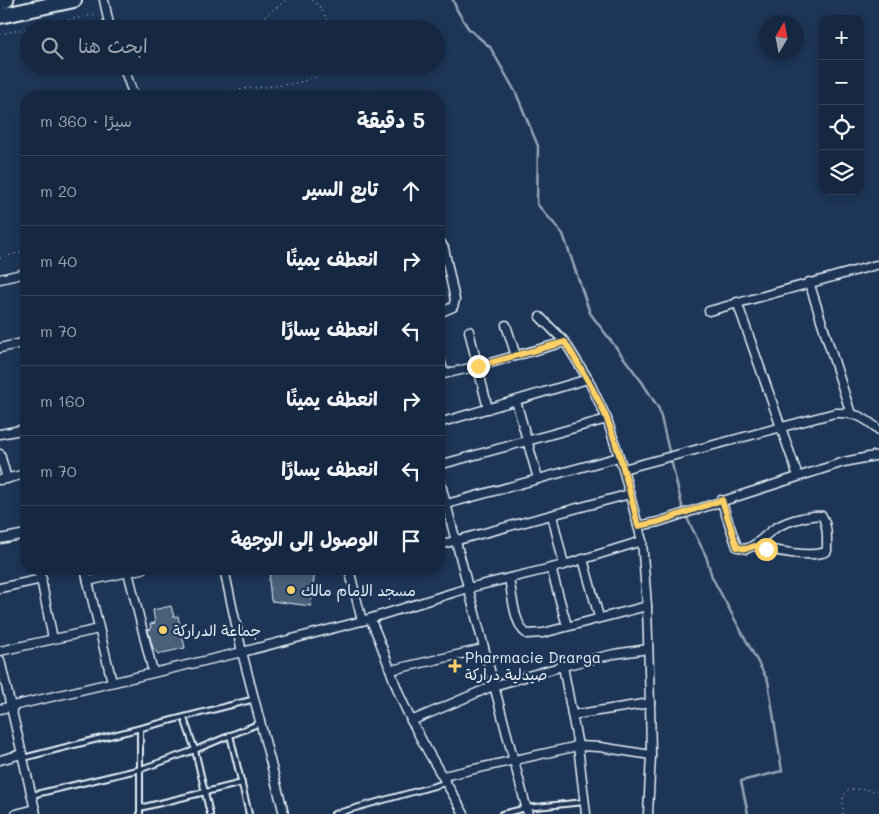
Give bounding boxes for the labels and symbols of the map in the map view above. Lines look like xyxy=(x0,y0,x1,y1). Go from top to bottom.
north arrow xyxy=(759,15,804,60)
route end xyxy=(467,355,490,378)
route start xyxy=(755,538,778,561)
place label: مسجد الامام مالك xyxy=(301,580,416,602)
marker: مسجد الامام مالك xyxy=(285,584,297,596)
place label: جماعة الدراركة xyxy=(173,620,261,640)
marker: جماعة الدراركة xyxy=(157,624,169,636)
place label: Pharmacie Drarga صيدلية دراركة xyxy=(465,647,601,684)
marker: Pharmacie Drarga صيدلية دراركة xyxy=(449,660,461,672)

